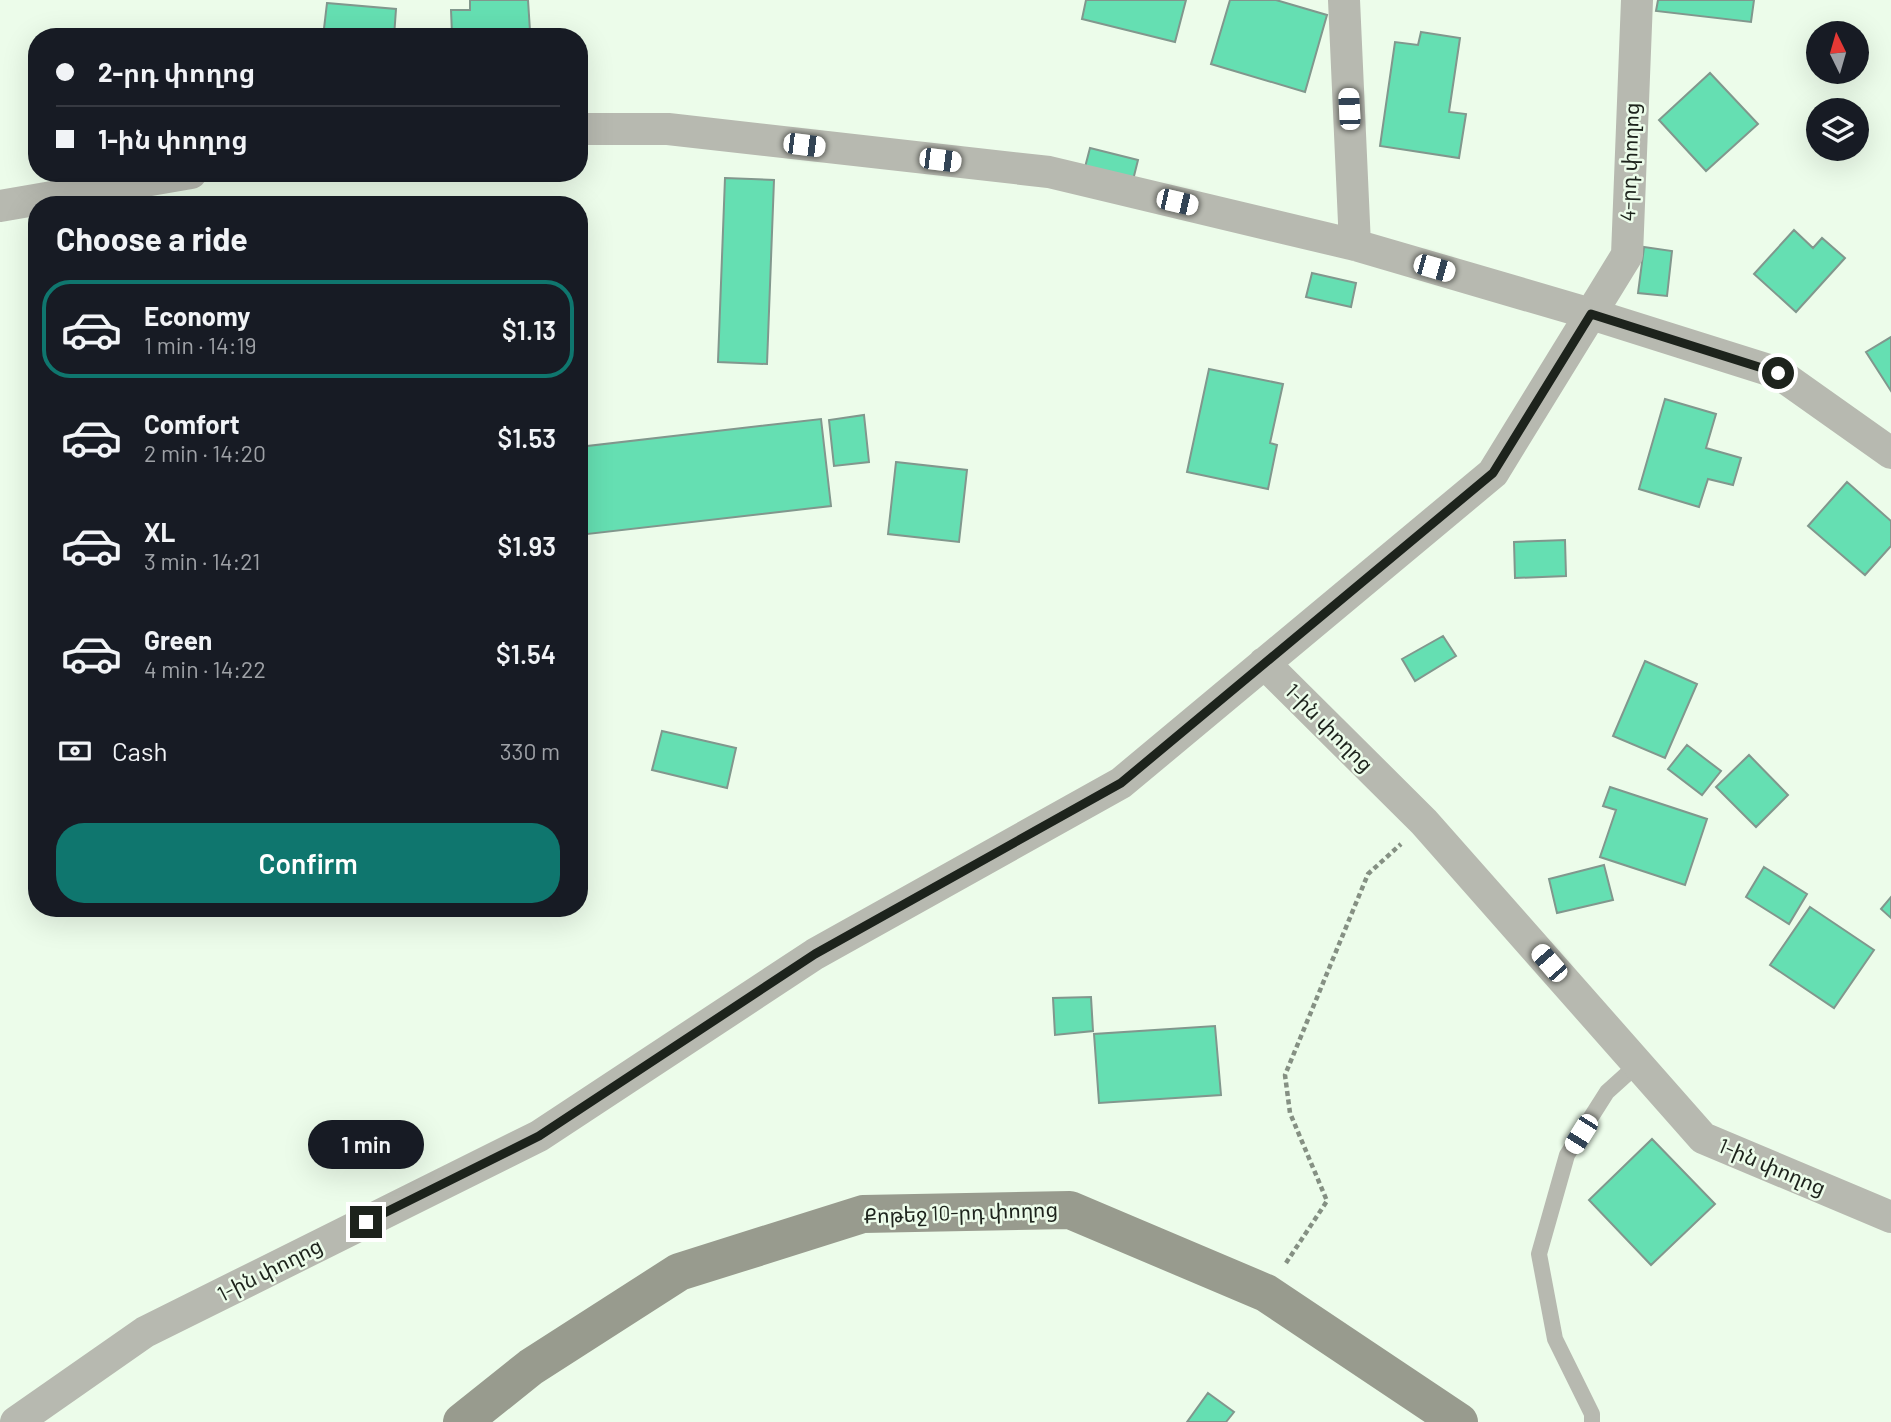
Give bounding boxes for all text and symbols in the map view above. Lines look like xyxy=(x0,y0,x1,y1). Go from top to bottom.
north arrow xyxy=(1806,21,1869,84)
map controls xyxy=(1806,21,1869,161)
text: 2-րդ փողոց xyxy=(98,56,255,87)
car xyxy=(1338,87,1361,131)
button: layers xyxy=(1806,98,1869,161)
street label: 4-րդ փողոց xyxy=(1614,102,1644,222)
text: 1-ին փողոց xyxy=(98,123,248,154)
car xyxy=(782,132,827,158)
car xyxy=(918,147,963,173)
car xyxy=(1155,187,1200,217)
text: Choose a ride xyxy=(56,219,248,257)
car xyxy=(1411,252,1458,284)
icon: car xyxy=(60,298,123,361)
text: Economy xyxy=(144,300,250,331)
text: $1.13 xyxy=(502,314,556,345)
text: 1 min · 14:19 xyxy=(144,331,257,359)
route start xyxy=(1762,357,1794,389)
icon: car xyxy=(60,406,123,469)
text: Comfort xyxy=(144,408,240,439)
text: $1.53 xyxy=(497,422,556,453)
text: 2 min · 14:20 xyxy=(144,439,266,467)
icon: car xyxy=(60,514,123,577)
text: XL xyxy=(144,516,175,547)
text: $1.93 xyxy=(497,530,556,561)
text: 3 min · 14:21 xyxy=(144,547,260,575)
icon: car xyxy=(60,622,123,685)
text: Green xyxy=(144,624,212,655)
text: $1.54 xyxy=(496,638,556,669)
text: 4 min · 14:22 xyxy=(144,655,266,683)
street label: 1-ին փողոց xyxy=(1280,678,1379,777)
icon: cash xyxy=(56,732,94,770)
text: Cash xyxy=(112,735,167,766)
text: 330 m xyxy=(500,737,560,765)
button: Confirm xyxy=(56,823,560,903)
car xyxy=(1528,940,1571,986)
car xyxy=(1561,1111,1602,1157)
callout: 1 min xyxy=(308,1120,424,1170)
text: 1 min xyxy=(341,1130,391,1158)
street label: 1-ին փողոց xyxy=(1715,1132,1830,1200)
street label: Քոթեջ 10-րդ փողոց xyxy=(864,1196,1058,1228)
route end xyxy=(350,1206,382,1238)
street label: 1-ին փողոց xyxy=(213,1232,326,1307)

